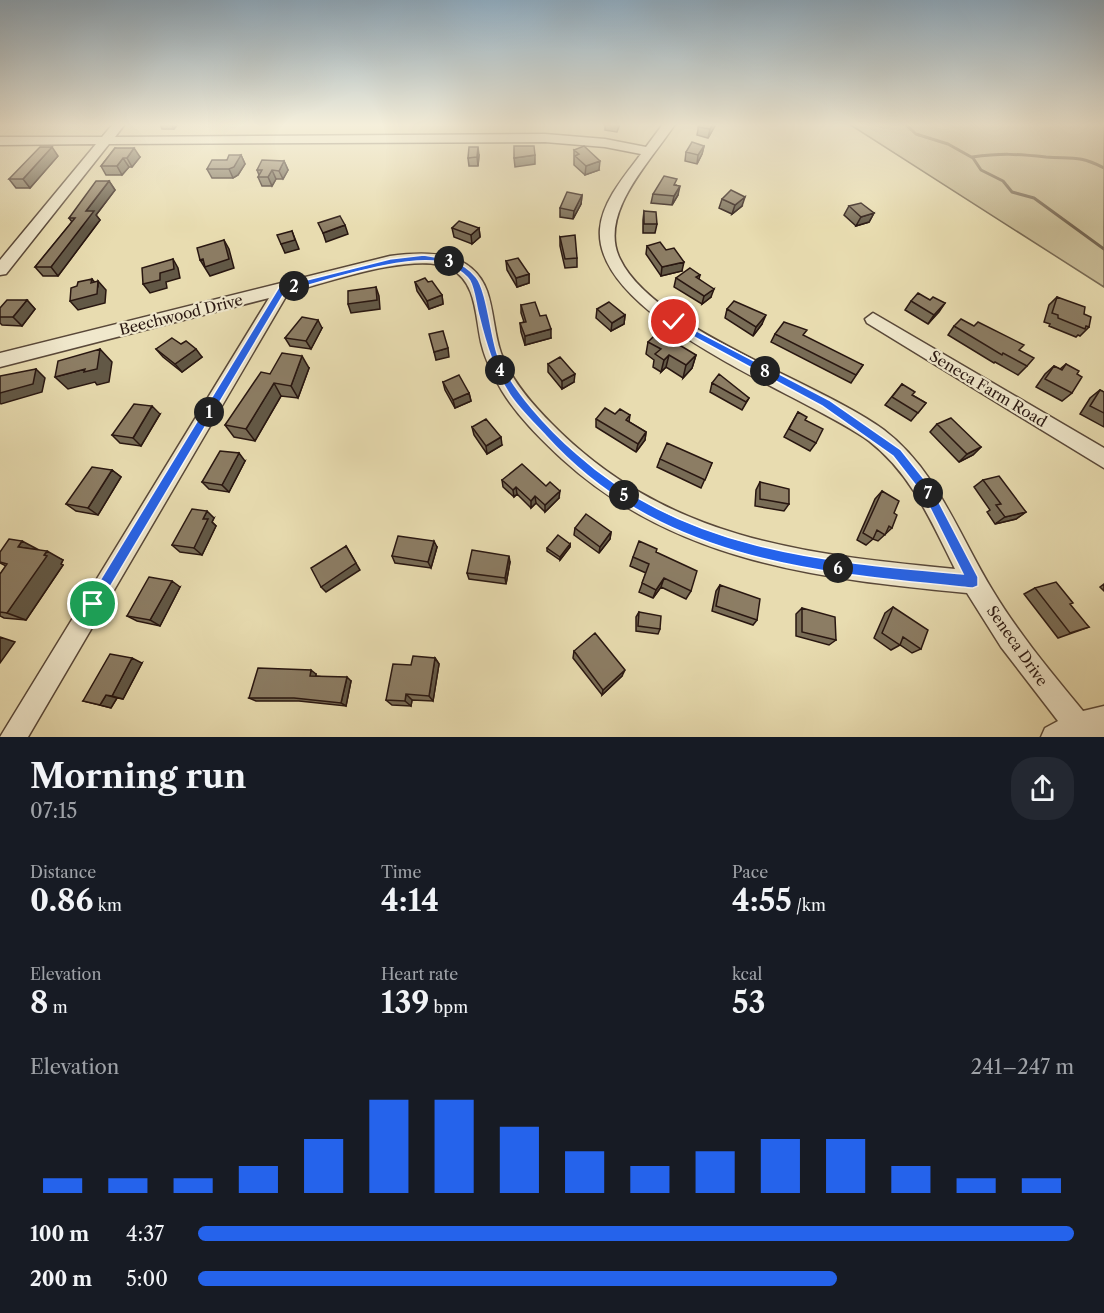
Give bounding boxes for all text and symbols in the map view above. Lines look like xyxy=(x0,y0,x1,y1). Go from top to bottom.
pin: 3 xyxy=(434,246,464,276)
text: 3 xyxy=(444,251,454,271)
pin: 2 xyxy=(279,271,309,301)
text: 2 xyxy=(289,276,299,296)
street label: Beechwood Drive xyxy=(117,290,245,339)
pin xyxy=(648,296,699,347)
icon: check xyxy=(657,305,690,338)
street label: Seneca Farm Road xyxy=(926,346,1050,431)
pin: 4 xyxy=(485,355,515,385)
pin: 8 xyxy=(750,356,780,386)
text: 4 xyxy=(495,360,505,380)
text: 8 xyxy=(760,361,770,381)
pin: 1 xyxy=(194,397,224,427)
text: 1 xyxy=(205,402,213,422)
pin: 7 xyxy=(913,478,943,508)
pin: 5 xyxy=(609,480,639,510)
text: 7 xyxy=(924,483,932,503)
text: 5 xyxy=(620,485,628,505)
pin: 6 xyxy=(823,553,853,583)
text: 6 xyxy=(833,558,843,578)
pin xyxy=(67,578,118,629)
icon: arrive xyxy=(76,587,109,620)
street label: Seneca Drive xyxy=(983,602,1052,690)
text: Morning run xyxy=(30,756,246,797)
button: share xyxy=(1011,757,1074,820)
text: 07:15 xyxy=(30,799,77,823)
text: Distance xyxy=(30,862,96,882)
text: Time xyxy=(381,862,421,882)
text: Pace xyxy=(732,862,768,882)
text: 0.86 xyxy=(30,882,93,919)
text: 4:14 xyxy=(381,882,439,919)
text: 4:55 xyxy=(732,882,792,919)
text: km xyxy=(93,895,122,915)
text: /km xyxy=(792,895,826,915)
text: Elevation xyxy=(30,964,101,984)
text: Heart rate xyxy=(381,964,458,984)
text: kcal xyxy=(732,964,762,984)
text: 8 xyxy=(30,984,48,1021)
text: 139 xyxy=(381,984,429,1021)
text: 53 xyxy=(732,984,766,1021)
text: m xyxy=(48,997,68,1017)
text: bpm xyxy=(429,997,468,1017)
text: Elevation xyxy=(30,1055,119,1079)
text: 241–247 m xyxy=(971,1055,1074,1079)
text: 100 m xyxy=(30,1222,89,1246)
text: 4:37 xyxy=(126,1222,164,1246)
text: 200 m xyxy=(30,1267,92,1291)
text: 5:00 xyxy=(126,1267,168,1291)

